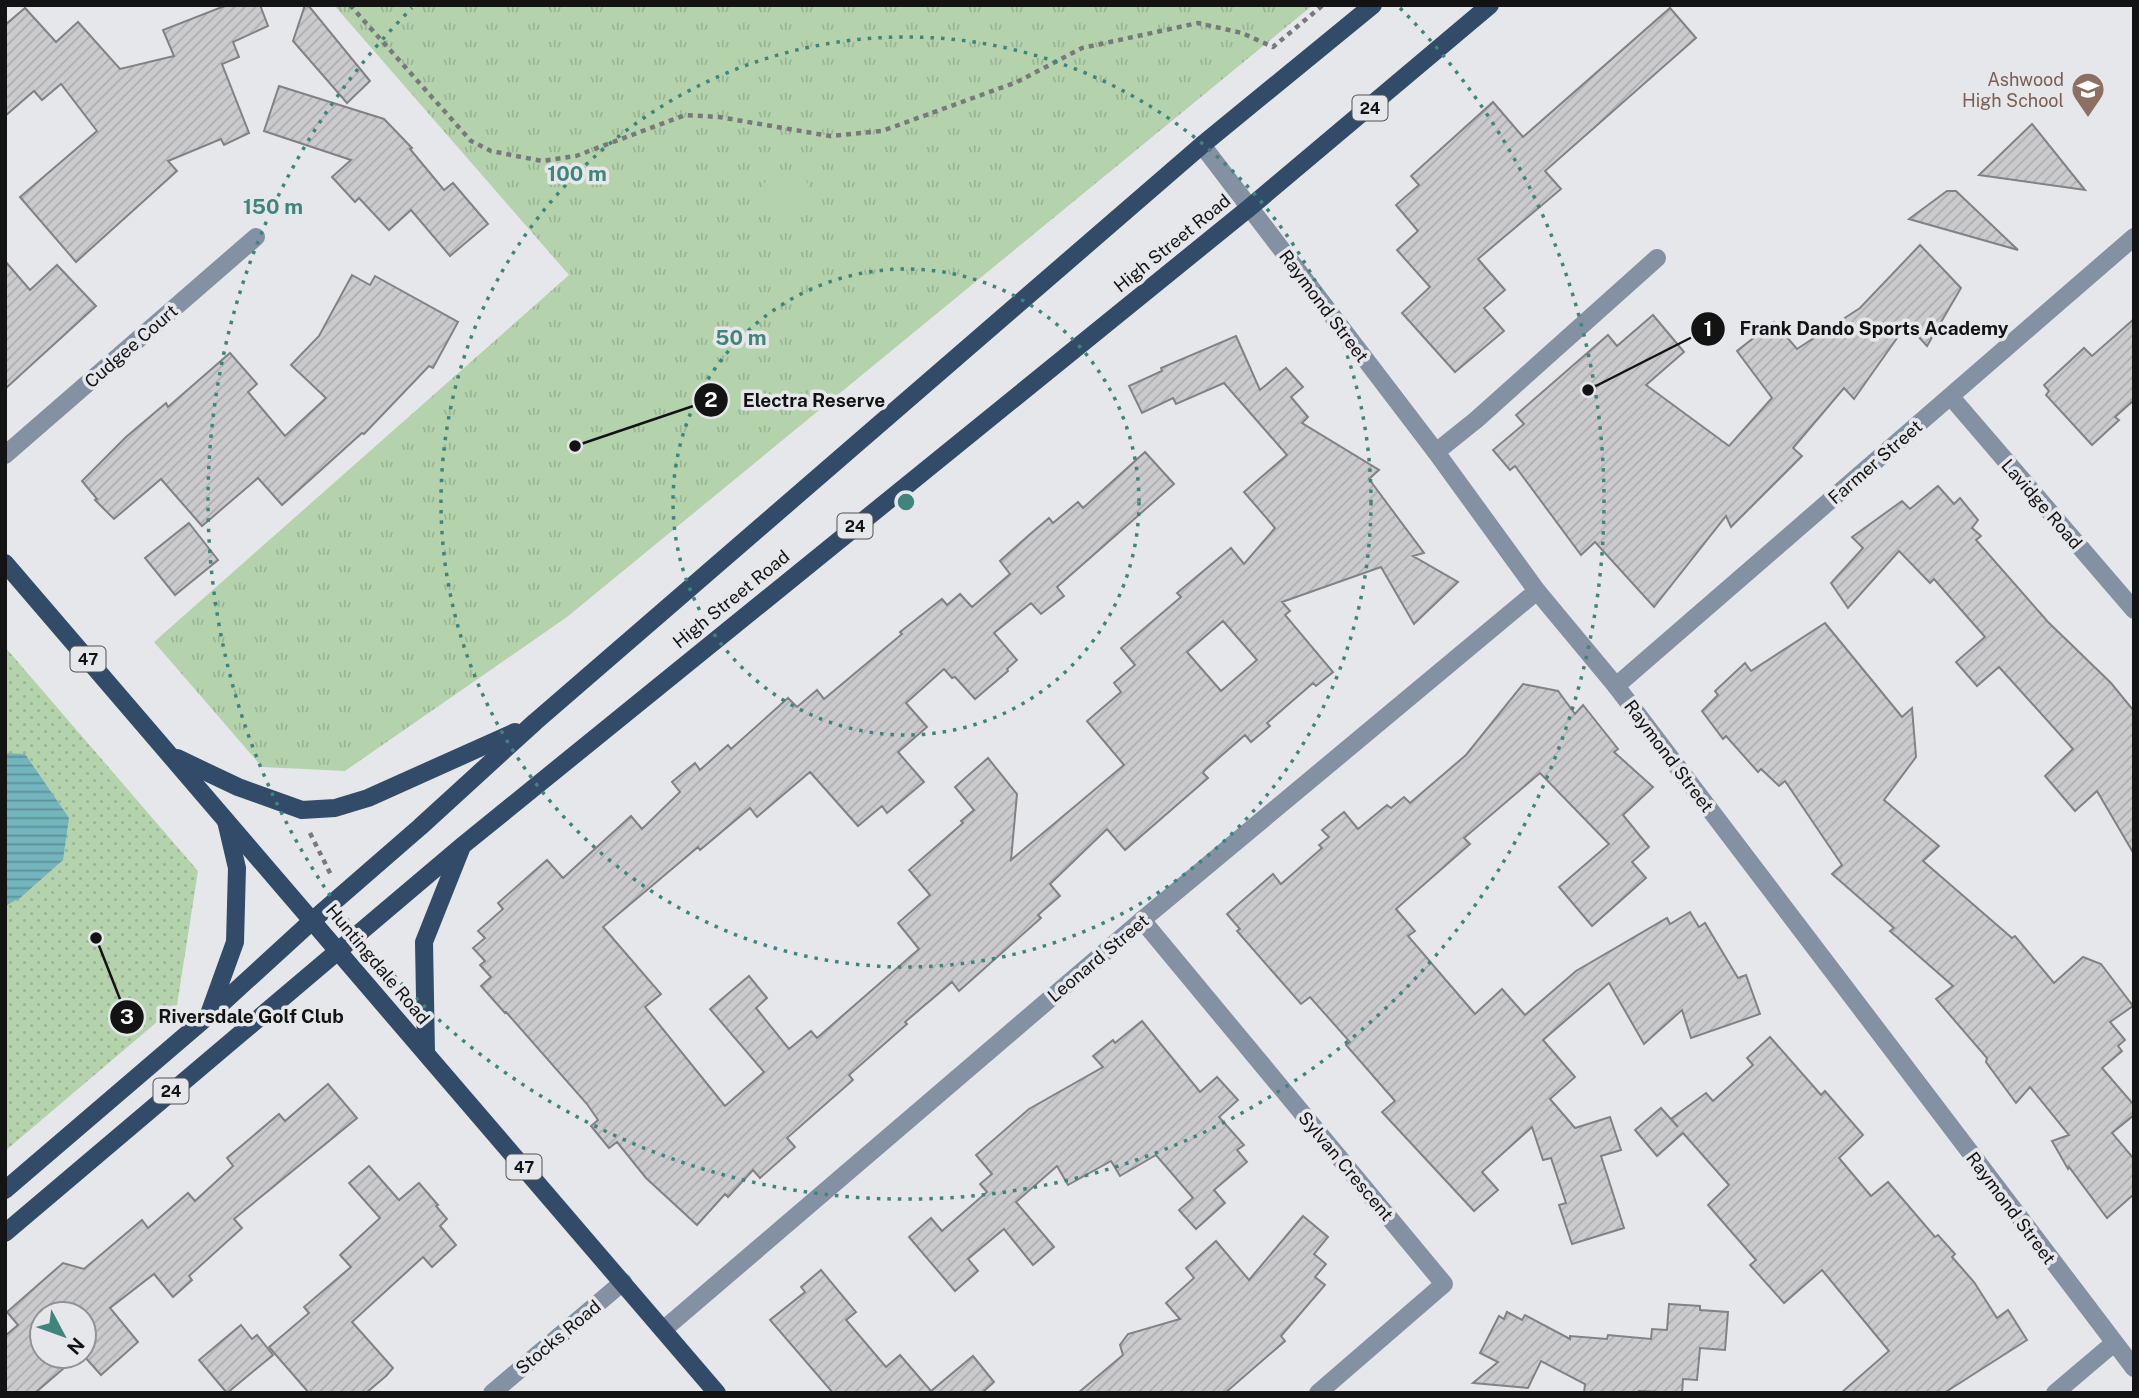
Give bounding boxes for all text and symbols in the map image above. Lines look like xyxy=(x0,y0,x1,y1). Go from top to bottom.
place label: Ashwood High School xyxy=(1962,69,2064,111)
school or university icon: Ashwood High School xyxy=(2069,70,2107,119)
road number: 24 xyxy=(1352,96,1388,120)
text: 100 m xyxy=(547,161,607,186)
street label: High Street Road xyxy=(1110,190,1234,296)
text: 150 m xyxy=(243,194,303,219)
street label: Raymond Street xyxy=(1275,246,1373,366)
street label: Cudgee Court xyxy=(80,300,182,392)
callout: Frank Dando Sports Academy xyxy=(1691,309,2023,349)
text: 1 xyxy=(1704,316,1713,341)
text: Frank Dando Sports Academy xyxy=(1740,317,2009,339)
text: 50 m xyxy=(715,325,767,350)
callout: Electra Reserve xyxy=(693,380,899,420)
text: 2 xyxy=(704,387,718,412)
text: Electra Reserve xyxy=(743,389,885,411)
street label: Farmer Street xyxy=(1824,416,1926,508)
street label: Lavidge Road xyxy=(1997,455,2087,553)
centre of rings xyxy=(894,490,918,514)
road number: 24 xyxy=(838,513,872,538)
street label: High Street Road xyxy=(669,546,793,652)
road number: 47 xyxy=(70,646,106,672)
street label: Raymond Street xyxy=(1620,696,1718,816)
street label: Huntingdale Road xyxy=(322,900,434,1028)
street label: Leonard Street xyxy=(1043,910,1153,1006)
callout: Riversdale Golf Club xyxy=(110,997,358,1037)
text: 3 xyxy=(120,1004,134,1029)
text: Riversdale Golf Club xyxy=(158,1005,344,1027)
road number: 24 xyxy=(154,1078,188,1104)
street label: Sylvan Crescent xyxy=(1294,1107,1398,1225)
street label: Raymond Street xyxy=(1962,1148,2060,1268)
road number: 47 xyxy=(506,1154,542,1180)
street label: Stocks Road xyxy=(511,1295,605,1379)
north arrow xyxy=(28,1300,98,1370)
text: N xyxy=(63,1333,89,1359)

